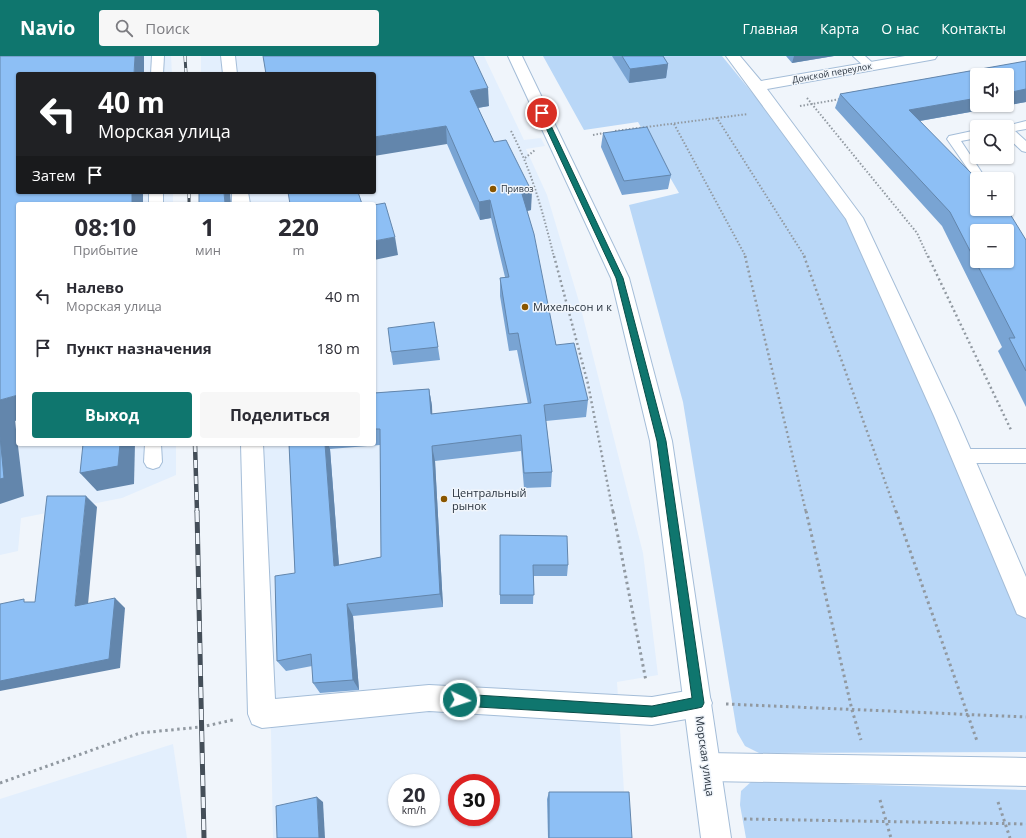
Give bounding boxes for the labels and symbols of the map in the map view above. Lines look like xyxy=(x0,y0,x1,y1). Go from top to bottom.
street label: Донской переулок xyxy=(791,59,873,86)
pin xyxy=(525,96,559,130)
place label: Привоз xyxy=(501,182,534,195)
marker: Привоз xyxy=(488,184,498,194)
place label: Михельсон и к xyxy=(533,299,612,314)
marker: Михельсон и к xyxy=(520,302,530,312)
place label: Центральный рынок xyxy=(452,485,526,513)
marker: Центральный рынок xyxy=(439,494,449,504)
position arrow xyxy=(439,679,481,721)
street label: Морская улица xyxy=(692,715,719,797)
speed limit sign: 30 xyxy=(448,774,500,826)

